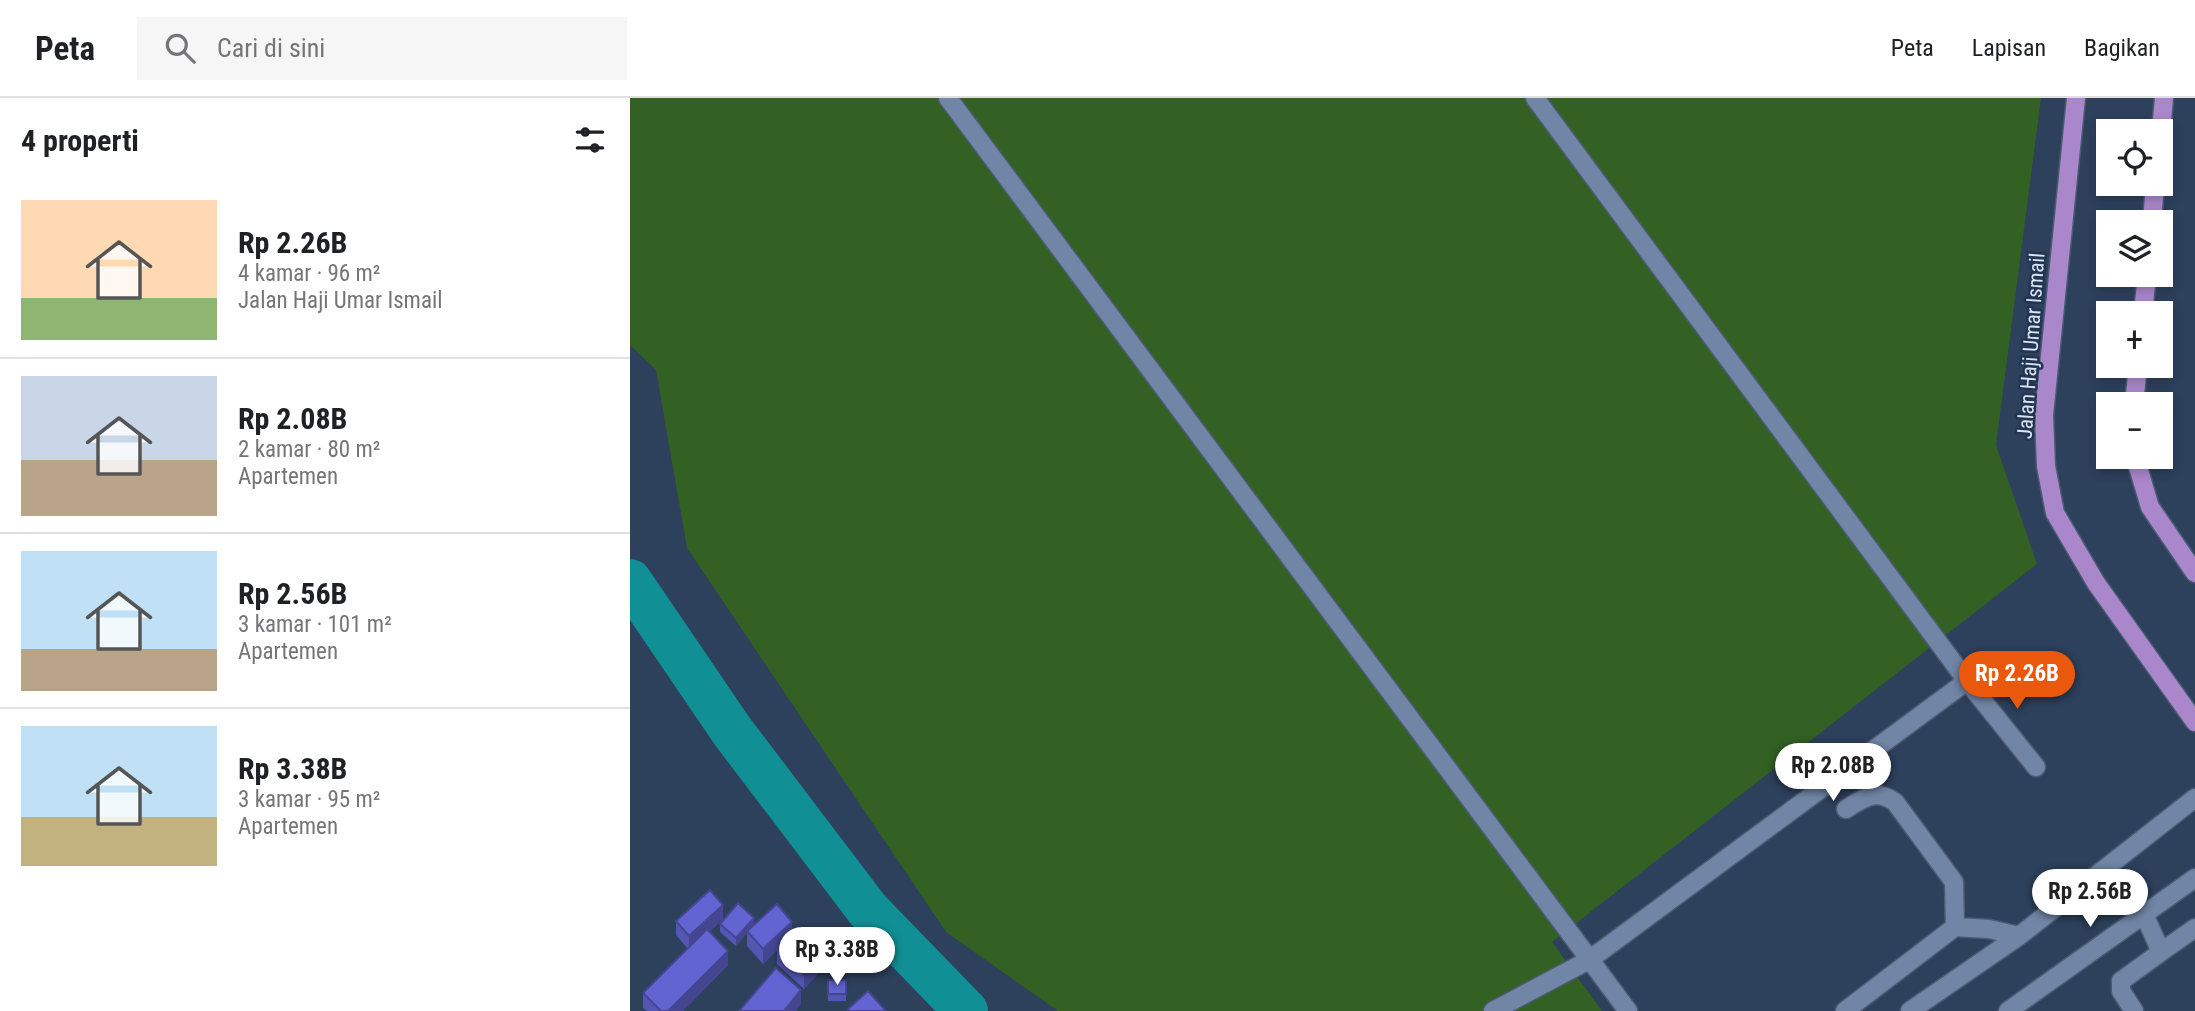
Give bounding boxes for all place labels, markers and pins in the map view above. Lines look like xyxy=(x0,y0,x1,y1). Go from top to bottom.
pin: Rp 2.26B xyxy=(1945,652,2089,711)
pin: Rp 2.08B xyxy=(1761,744,1905,803)
pin: Rp 2.56B xyxy=(2018,870,2162,929)
pin: Rp 3.38B xyxy=(765,928,909,987)

